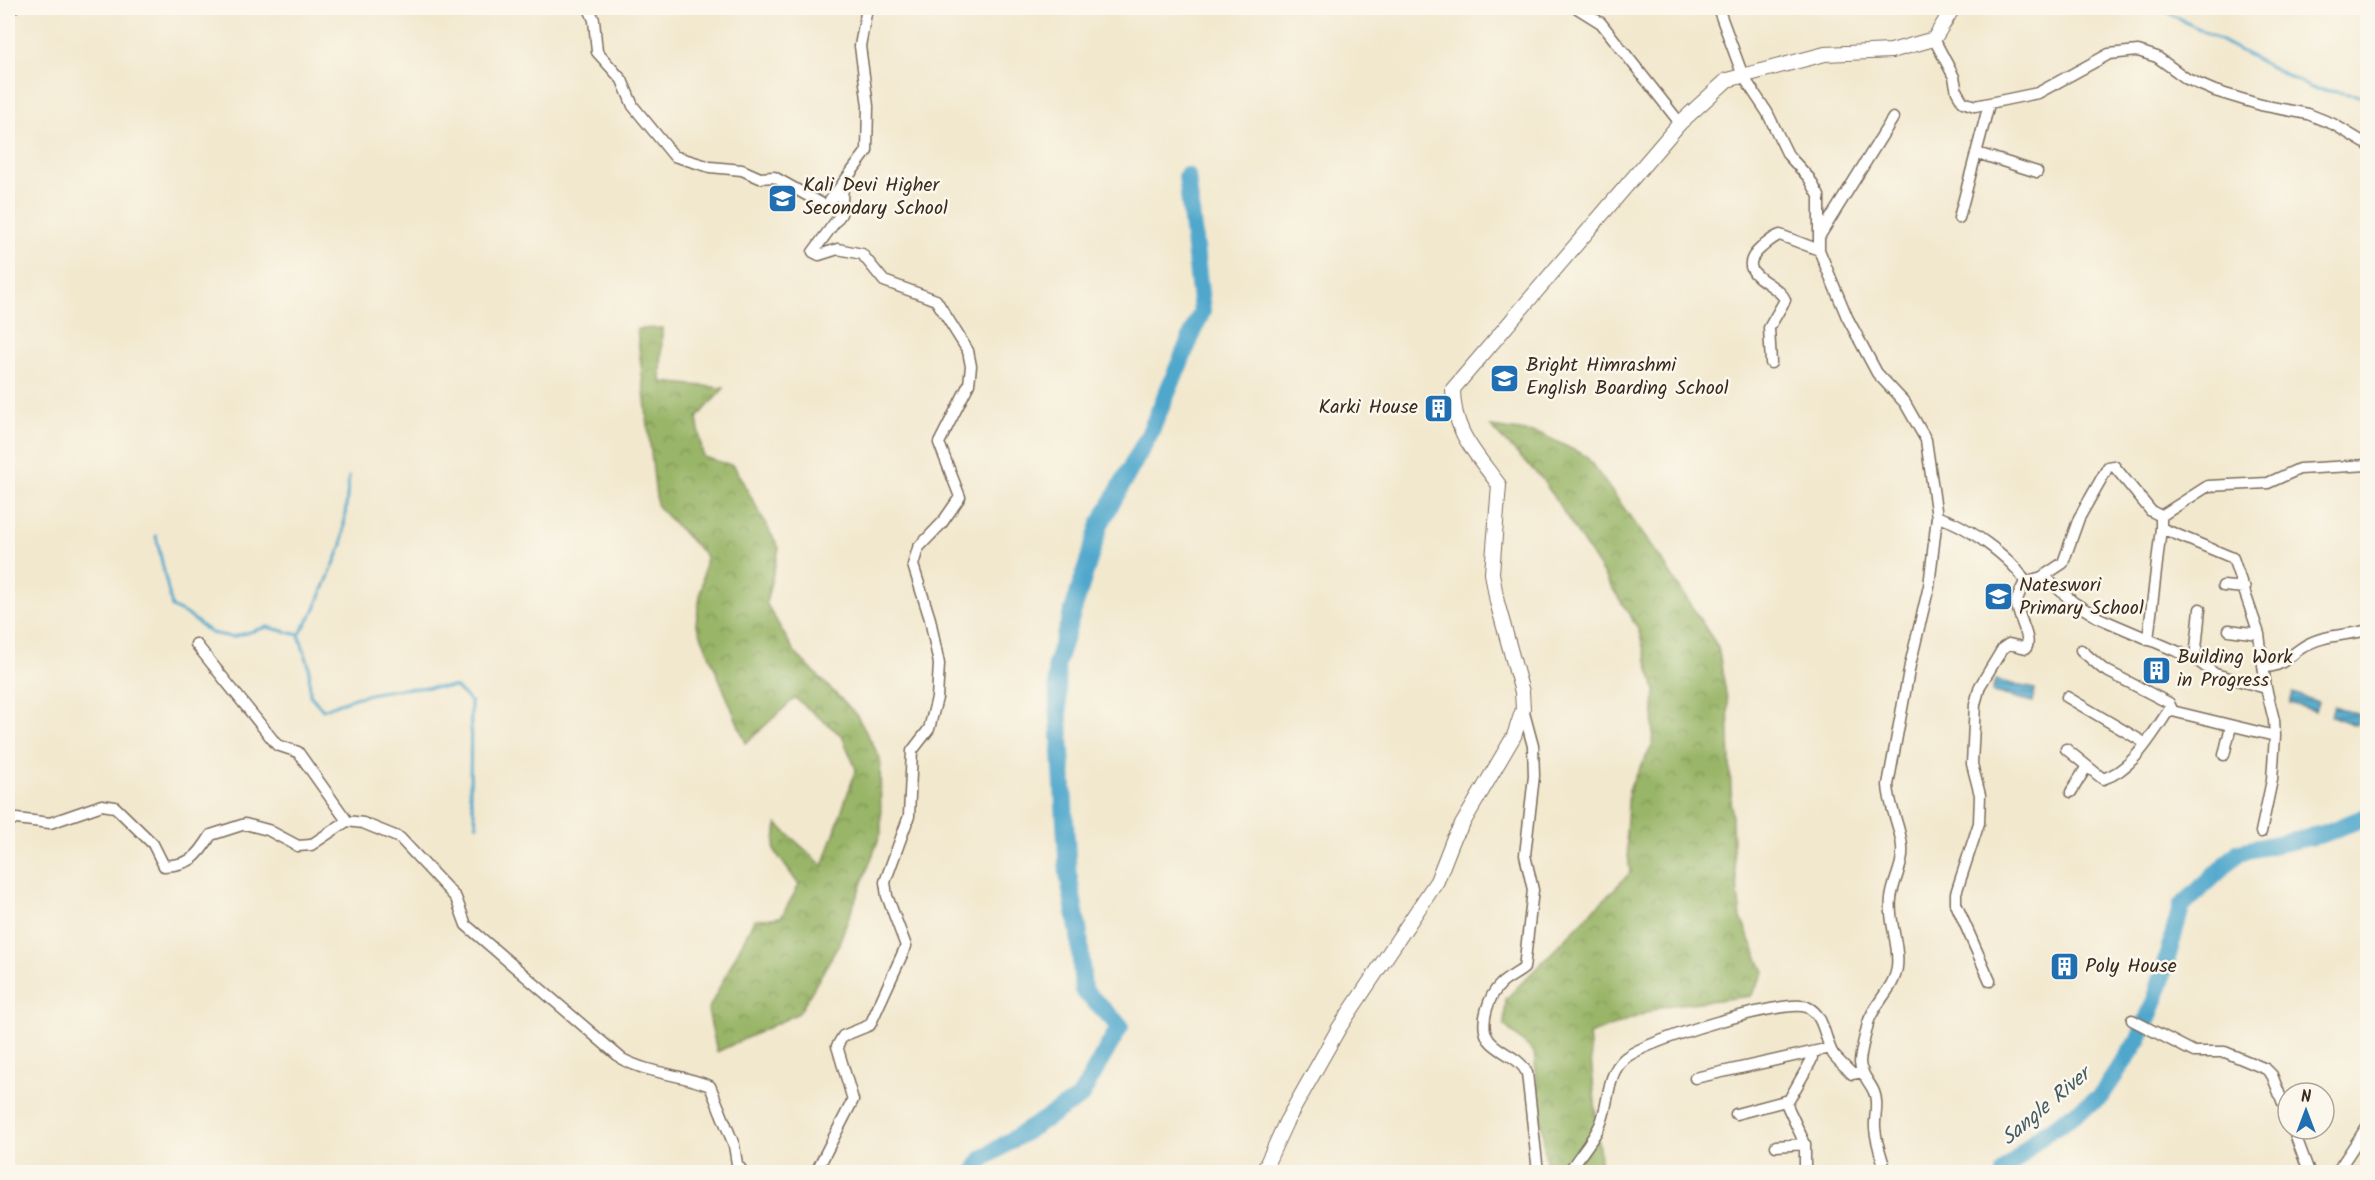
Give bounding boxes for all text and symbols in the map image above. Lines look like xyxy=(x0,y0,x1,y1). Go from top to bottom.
place label: Kali Devi Higher Secondary School xyxy=(803,170,948,225)
school or university icon: Kali Devi Higher Secondary School xyxy=(766,182,798,214)
place label: Bright Himrashmi English Boarding School xyxy=(1526,350,1729,405)
school or university icon: Bright Himrashmi English Boarding School xyxy=(1489,362,1521,394)
place label: Karki House xyxy=(1318,392,1418,424)
building icon: Karki House xyxy=(1423,392,1455,424)
place label: Nateswori Primary School xyxy=(2019,570,2144,625)
school or university icon: Nateswori Primary School xyxy=(1982,581,2014,613)
place label: Building Work in Progress xyxy=(2177,642,2293,697)
building icon: Building Work in Progress xyxy=(2140,654,2172,686)
building icon: Poly House xyxy=(2048,951,2080,983)
place label: Poly House xyxy=(2085,951,2177,983)
water label: Sangle River xyxy=(1994,1057,2101,1154)
north arrow xyxy=(2276,1081,2336,1141)
text: N xyxy=(2301,1085,2311,1110)

